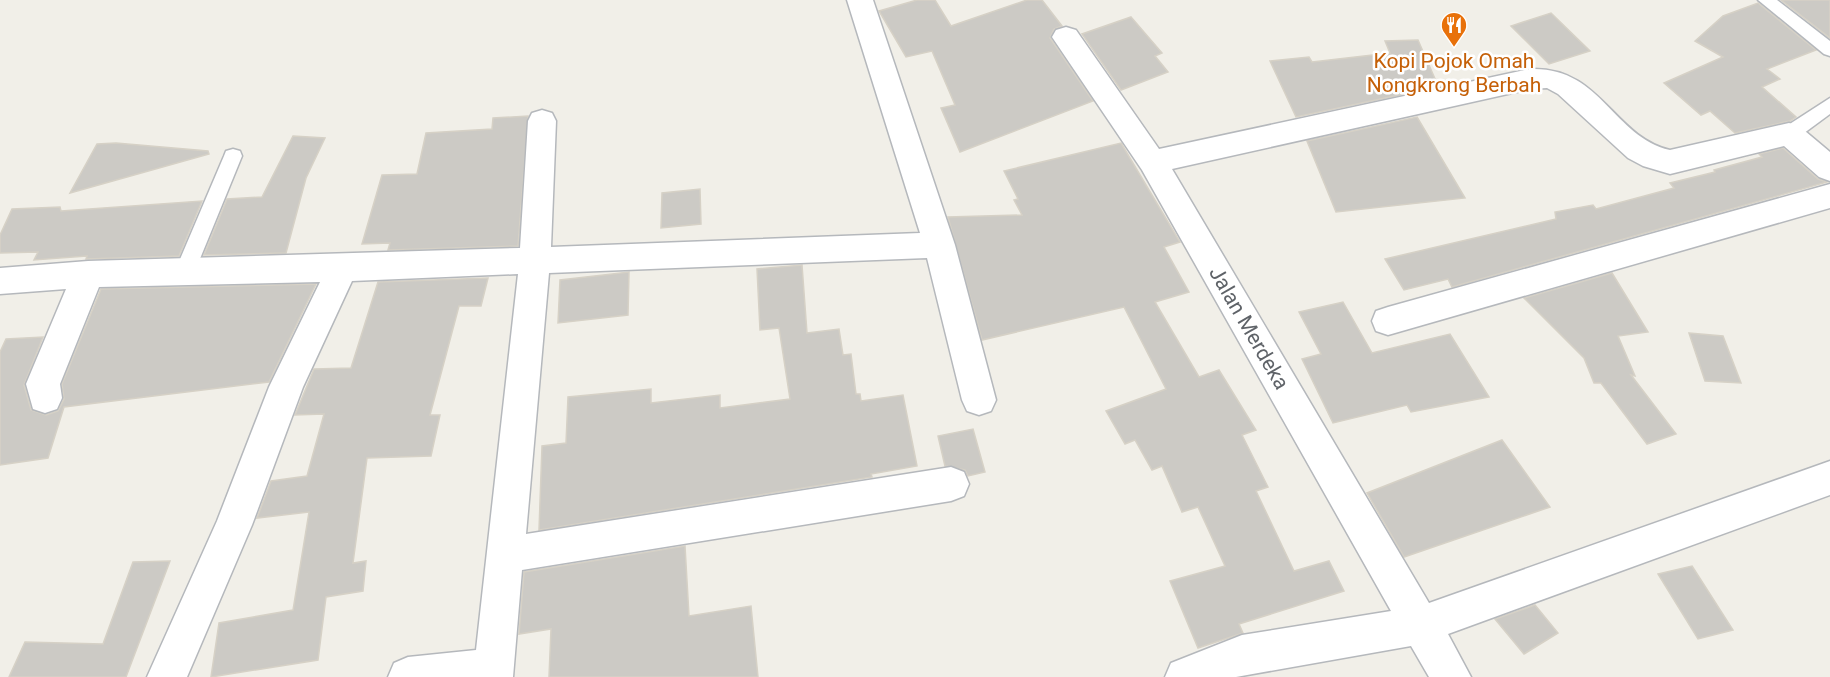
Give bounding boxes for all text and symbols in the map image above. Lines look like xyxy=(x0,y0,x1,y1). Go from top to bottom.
restaurant icon: Kopi Pojok Omah Nongkrong Berbah xyxy=(1439,10,1469,48)
place label: Kopi Pojok Omah Nongkrong Berbah xyxy=(1367,49,1541,97)
street label: Jalan Merdeka xyxy=(1204,262,1294,394)

